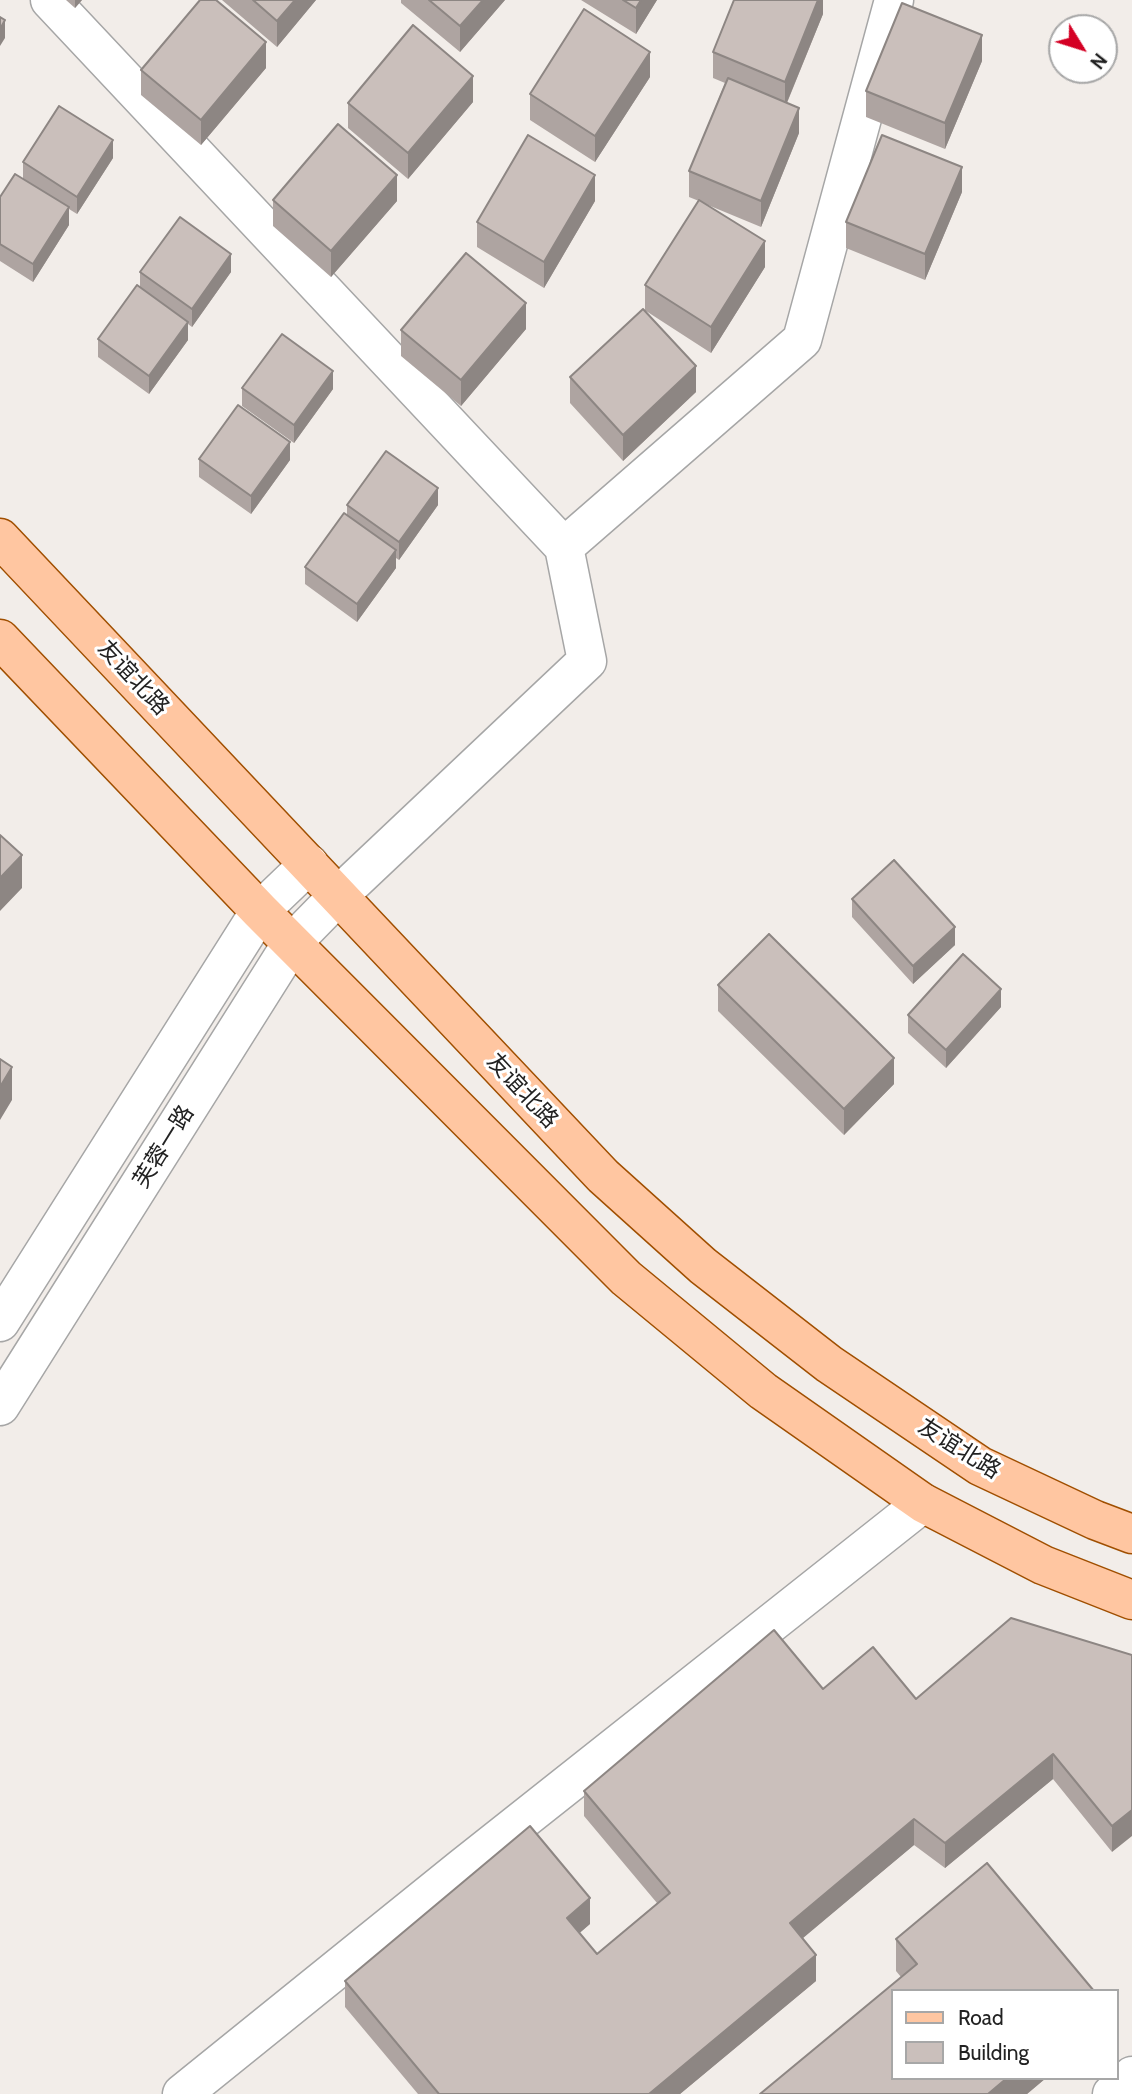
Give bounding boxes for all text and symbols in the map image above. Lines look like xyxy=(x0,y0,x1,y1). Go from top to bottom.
north arrow xyxy=(1048,14,1118,84)
text: N xyxy=(1085,49,1112,73)
street label: 友谊北路 xyxy=(92,635,174,721)
street label: 友谊北路 xyxy=(481,1048,563,1134)
street label: 芙蓉一路 xyxy=(128,1101,200,1193)
street label: 友谊北路 xyxy=(913,1413,1005,1485)
legend xyxy=(890,1989,1118,2080)
text: Road xyxy=(958,2005,1004,2030)
text: Building xyxy=(958,2040,1029,2065)

